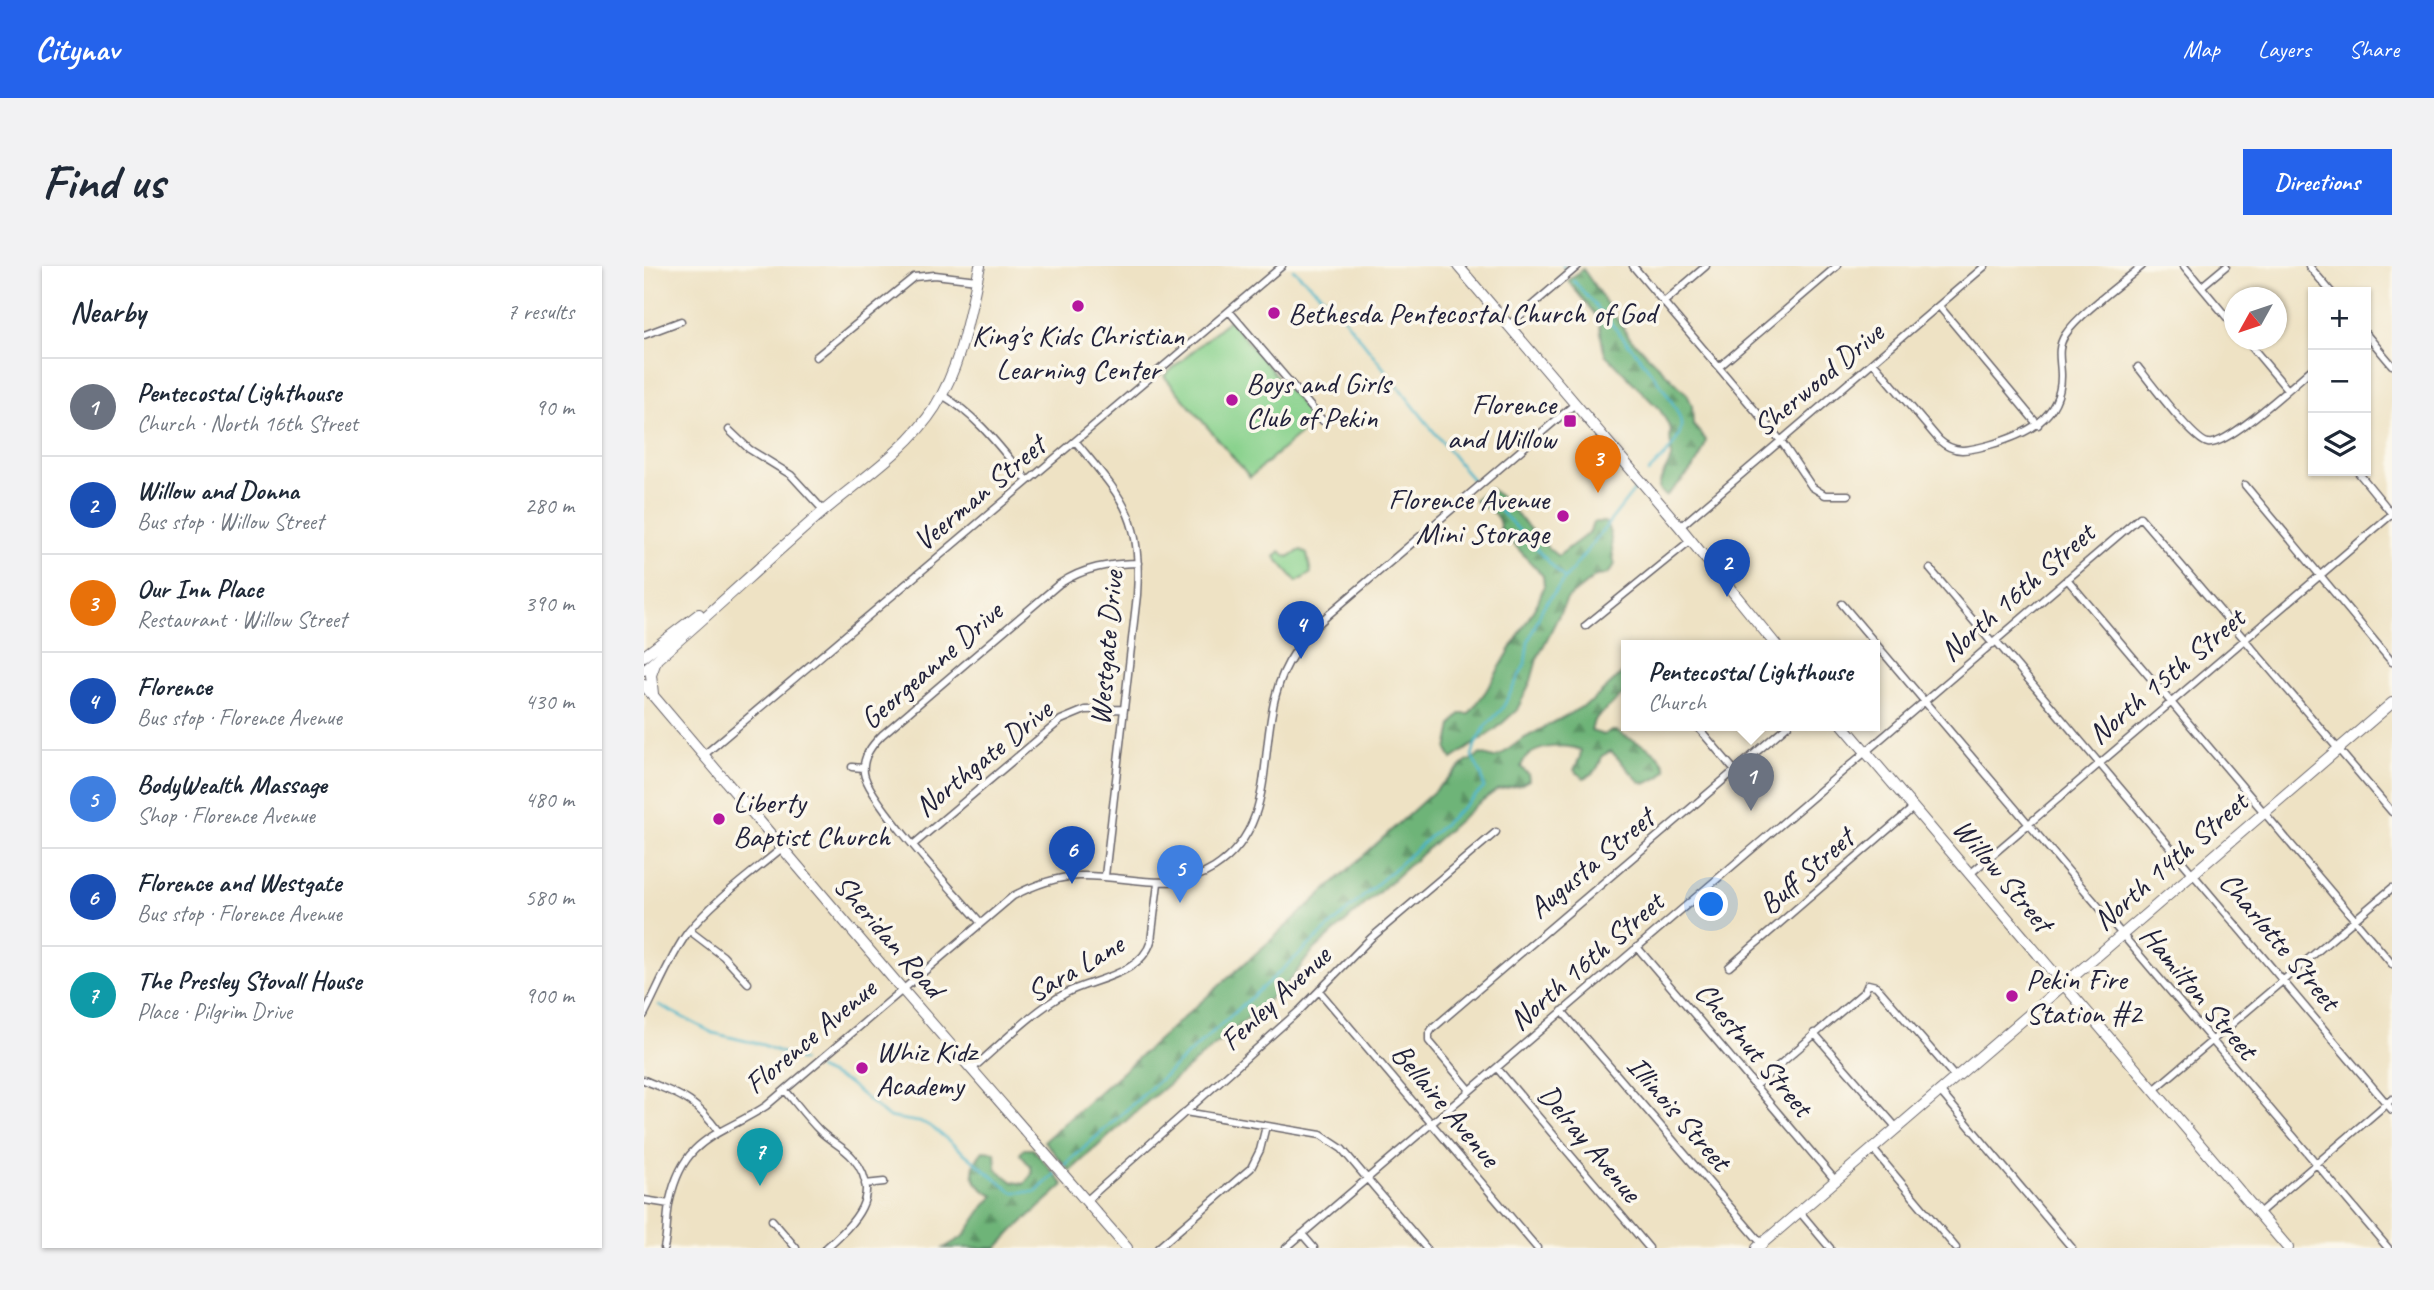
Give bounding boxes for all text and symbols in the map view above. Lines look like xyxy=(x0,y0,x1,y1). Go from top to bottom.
text: Citynav xyxy=(35,28,119,70)
text: Map xyxy=(2183,34,2220,64)
text: Layers xyxy=(2258,34,2311,64)
text: Share xyxy=(2349,34,2399,64)
button: Directions xyxy=(2243,149,2392,215)
text: Find us xyxy=(42,151,164,213)
north arrow xyxy=(2224,287,2287,350)
map controls xyxy=(2308,287,2371,476)
button: + xyxy=(2308,287,2371,350)
text: Nearby xyxy=(70,293,146,331)
place label: Bethesda Pentecostal Church of God xyxy=(1288,294,1660,332)
text: 7 results xyxy=(507,297,574,326)
marker: King's Kids Christian Learning Center xyxy=(1070,298,1086,314)
marker: Bethesda Pentecostal Church of God xyxy=(1266,305,1282,321)
street label: Sherwood Drive xyxy=(1745,312,1893,445)
place label: King's Kids Christian Learning Center xyxy=(972,316,1185,388)
button: − xyxy=(2308,350,2371,413)
place label: Boys and Girls Club of Pekin xyxy=(1246,364,1393,436)
text: Pentecostal Lighthouse xyxy=(137,376,342,409)
place label: Florence and Willow xyxy=(1447,385,1558,457)
marker: Boys and Girls Club of Pekin xyxy=(1224,392,1240,408)
text: 1 xyxy=(88,393,98,422)
text: 90 m xyxy=(535,393,574,422)
text: Church · North 16th Street xyxy=(137,409,358,438)
marker: Florence and Willow xyxy=(1562,413,1578,429)
button: layers xyxy=(2308,413,2371,476)
street label: Veerman Street xyxy=(905,424,1056,559)
pin: 3 xyxy=(1575,435,1621,493)
text: Willow and Donna xyxy=(137,474,299,507)
place label: Florence Avenue Mini Storage xyxy=(1388,480,1551,552)
text: 2 xyxy=(88,491,98,520)
text: 280 m xyxy=(525,491,574,520)
text: Bus stop · Willow Street xyxy=(137,507,324,536)
marker: Florence Avenue Mini Storage xyxy=(1555,508,1571,524)
street label: North 16th Street xyxy=(1932,512,2105,670)
pin: 2 xyxy=(1704,539,1750,597)
street label: Westgate Drive xyxy=(1080,567,1132,727)
text: Our Inn Place xyxy=(137,572,263,605)
text: 3 xyxy=(88,589,98,618)
text: 390 m xyxy=(525,589,574,618)
street label: Georgeanne Drive xyxy=(852,591,1012,737)
street label: North 15th Street xyxy=(2080,598,2254,752)
pin: 4 xyxy=(1278,601,1324,659)
text: Restaurant · Willow Street xyxy=(137,605,347,634)
popup xyxy=(1621,640,1880,731)
text: Pentecostal Lighthouse xyxy=(1648,655,1853,688)
text: Florence xyxy=(137,670,212,703)
text: 4 xyxy=(88,687,98,716)
text: 430 m xyxy=(525,687,574,716)
text: Church xyxy=(1648,688,1706,717)
street label: Northgate Drive xyxy=(906,690,1061,825)
text: Bus stop · Florence Avenue xyxy=(137,703,342,732)
pin: 1 xyxy=(1728,753,1774,811)
text: BodyWealth Massage xyxy=(137,768,327,801)
street label: North 14th Street xyxy=(2085,781,2258,939)
place label: Liberty Baptist Church xyxy=(733,783,891,855)
text: 5 xyxy=(88,785,98,814)
text: 480 m xyxy=(525,785,574,814)
street label: Augusta Street xyxy=(1520,797,1665,927)
text: Shop · Florence Avenue xyxy=(137,801,315,830)
street label: Willow Street xyxy=(1944,810,2064,943)
marker: Liberty Baptist Church xyxy=(711,811,727,827)
street label: Buff Street xyxy=(1751,817,1864,923)
pin: 6 xyxy=(1049,826,1095,884)
pin: 5 xyxy=(1157,845,1203,903)
street label: Charlotte Street xyxy=(2211,864,2351,1020)
text: Florence and Westgate xyxy=(137,866,341,899)
street label: Sheridan Road xyxy=(825,867,955,1008)
street label: North 16th Street xyxy=(1501,881,1674,1039)
text: 6 xyxy=(88,883,98,912)
text: 580 m xyxy=(525,883,574,912)
your location xyxy=(1694,887,1728,921)
text: Bus stop · Florence Avenue xyxy=(137,899,342,928)
street label: Hamilton Street xyxy=(2132,917,2268,1069)
street label: Sara Lane xyxy=(1020,924,1132,1011)
street label: Fenley Avenue xyxy=(1212,936,1340,1059)
place label: Pekin Fire Station #2 xyxy=(2026,960,2144,1032)
text: The Presley Stovall House xyxy=(137,964,362,997)
street label: Florence Avenue xyxy=(736,968,885,1102)
street label: Chestnut Street xyxy=(1687,974,1823,1127)
text: 7 xyxy=(88,981,98,1010)
text: 900 m xyxy=(525,981,574,1010)
marker: Pekin Fire Station #2 xyxy=(2004,988,2020,1004)
text: Place · Pilgrim Drive xyxy=(137,997,292,1026)
place label: Whiz Kidz Academy xyxy=(876,1032,980,1104)
street label: Bellaire Avenue xyxy=(1383,1035,1510,1176)
street label: Illinois Street xyxy=(1619,1048,1741,1181)
marker: Whiz Kidz Academy xyxy=(854,1060,870,1076)
street label: Delray Avenue xyxy=(1530,1076,1652,1211)
pin: 7 xyxy=(737,1128,783,1186)

